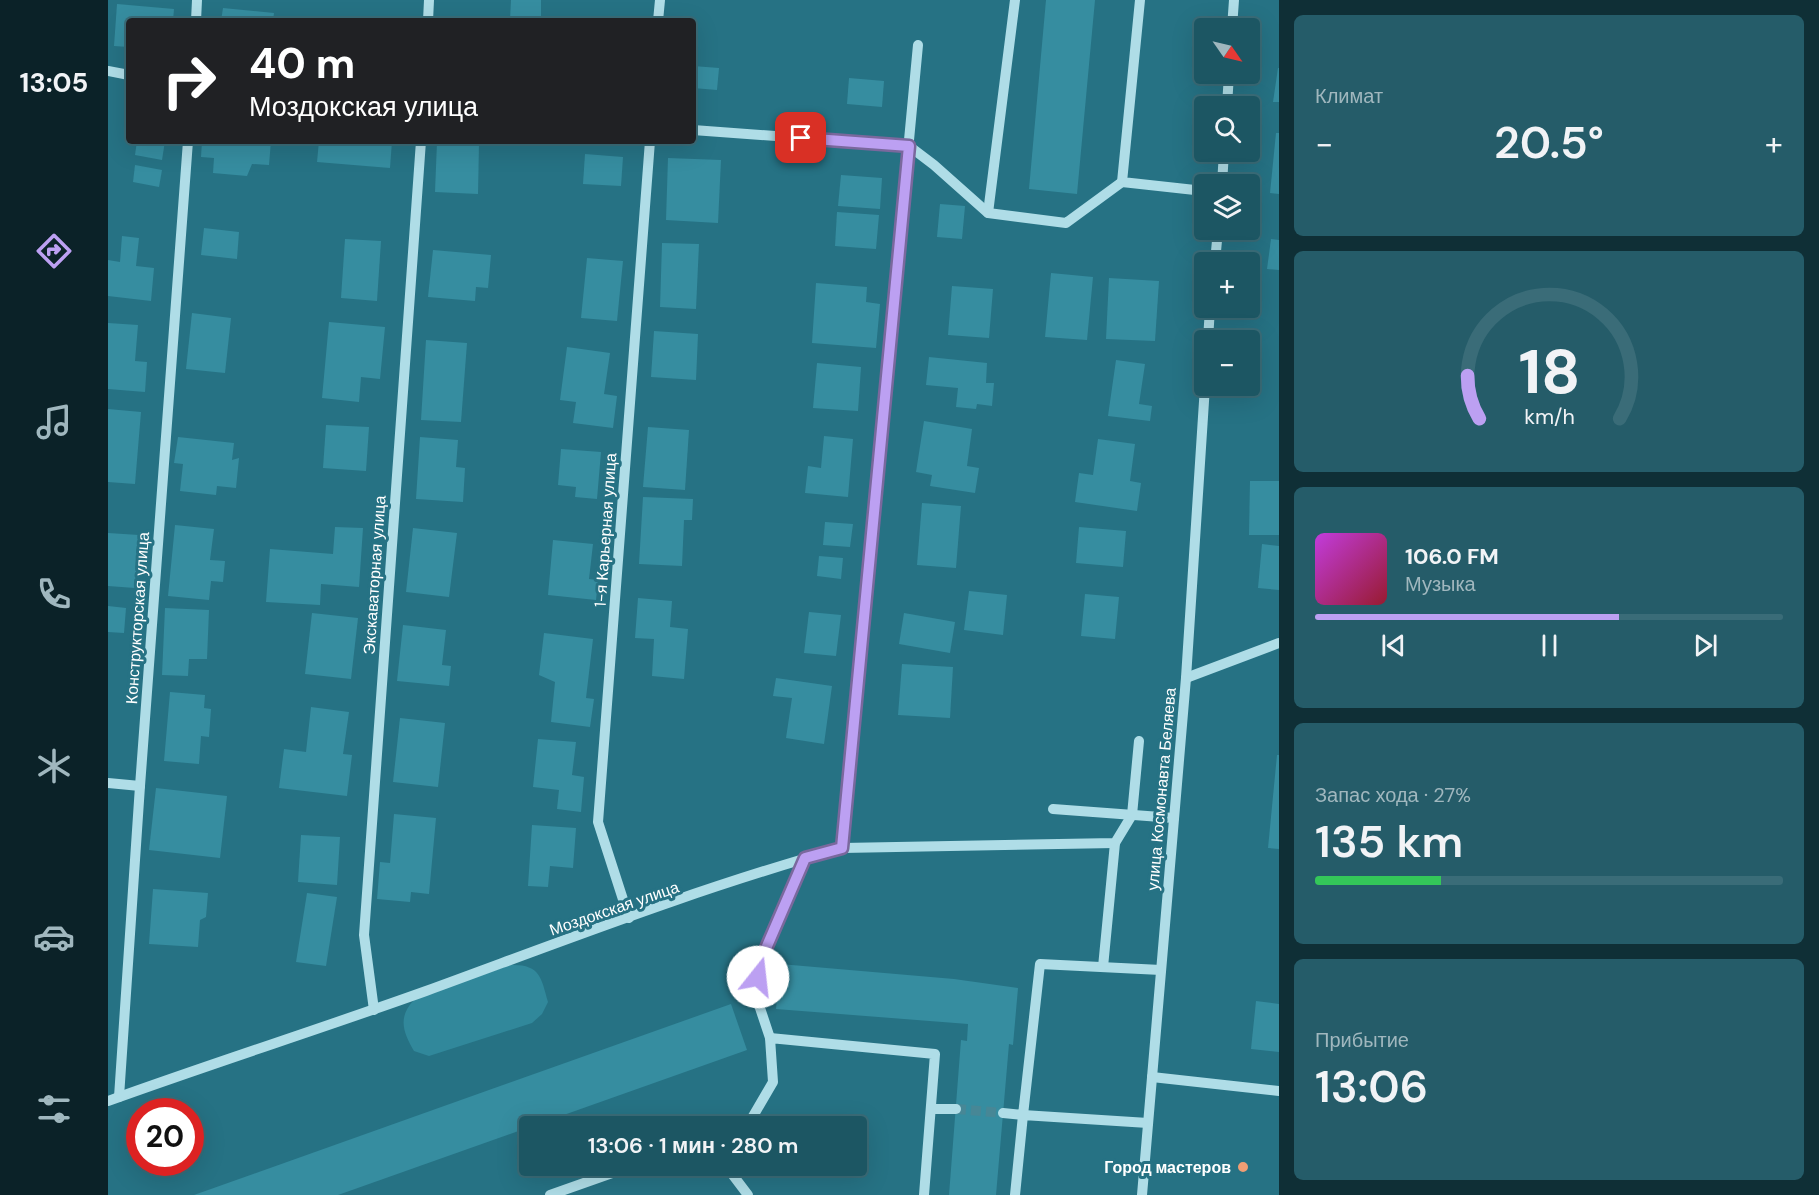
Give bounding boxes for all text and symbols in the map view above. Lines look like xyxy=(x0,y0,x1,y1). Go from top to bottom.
north arrow xyxy=(1194,18,1260,84)
map controls xyxy=(1194,18,1260,396)
text: 40 m xyxy=(249,36,355,91)
icon: right xyxy=(150,42,228,120)
text: 13:05 xyxy=(20,65,88,100)
text: Климат xyxy=(1315,83,1383,109)
text: Моздокская улица xyxy=(249,89,478,124)
button: search xyxy=(1194,96,1260,162)
pin xyxy=(775,112,826,163)
text: 20.5° xyxy=(1494,113,1604,172)
icon: arrive xyxy=(784,121,817,154)
text: − xyxy=(1315,122,1333,165)
text: + xyxy=(1765,122,1783,165)
button: layers xyxy=(1194,174,1260,240)
icon: directions xyxy=(33,230,75,272)
button: + xyxy=(1194,252,1260,318)
button: − xyxy=(1194,330,1260,396)
text: 18 xyxy=(1518,331,1580,412)
icon: music xyxy=(33,401,75,443)
text: km/h xyxy=(1524,403,1574,431)
street label: 1-я Карьерная улица xyxy=(590,452,621,608)
street label: Экскаваторная улица xyxy=(358,495,391,655)
street label: Конструкторская улица xyxy=(121,531,154,705)
text: 106.0 FM xyxy=(1405,542,1499,571)
text: Музыка xyxy=(1405,571,1476,597)
icon: phone xyxy=(33,573,75,615)
icon: previous xyxy=(1377,629,1410,662)
icon: pause xyxy=(1533,629,1566,662)
icon: next xyxy=(1689,629,1722,662)
street label: улица Космонавта Беляева xyxy=(1142,687,1181,891)
icon: climate xyxy=(33,745,75,787)
text: Запас хода · 27% xyxy=(1315,782,1471,808)
text: 135 km xyxy=(1315,812,1463,871)
street label: Моздокская улица xyxy=(547,876,682,941)
icon: car xyxy=(33,916,75,958)
position arrow xyxy=(726,945,790,1009)
text: Прибытие xyxy=(1315,1027,1409,1053)
text: 13:06 xyxy=(1315,1057,1428,1116)
icon: filters xyxy=(33,1088,75,1130)
speed limit sign: 20 xyxy=(126,1098,204,1176)
text: 13:06 · 1 мин · 280 m xyxy=(588,1131,798,1160)
place label: Город мастеров xyxy=(1104,1157,1231,1178)
marker: Город мастеров xyxy=(1236,1160,1250,1174)

